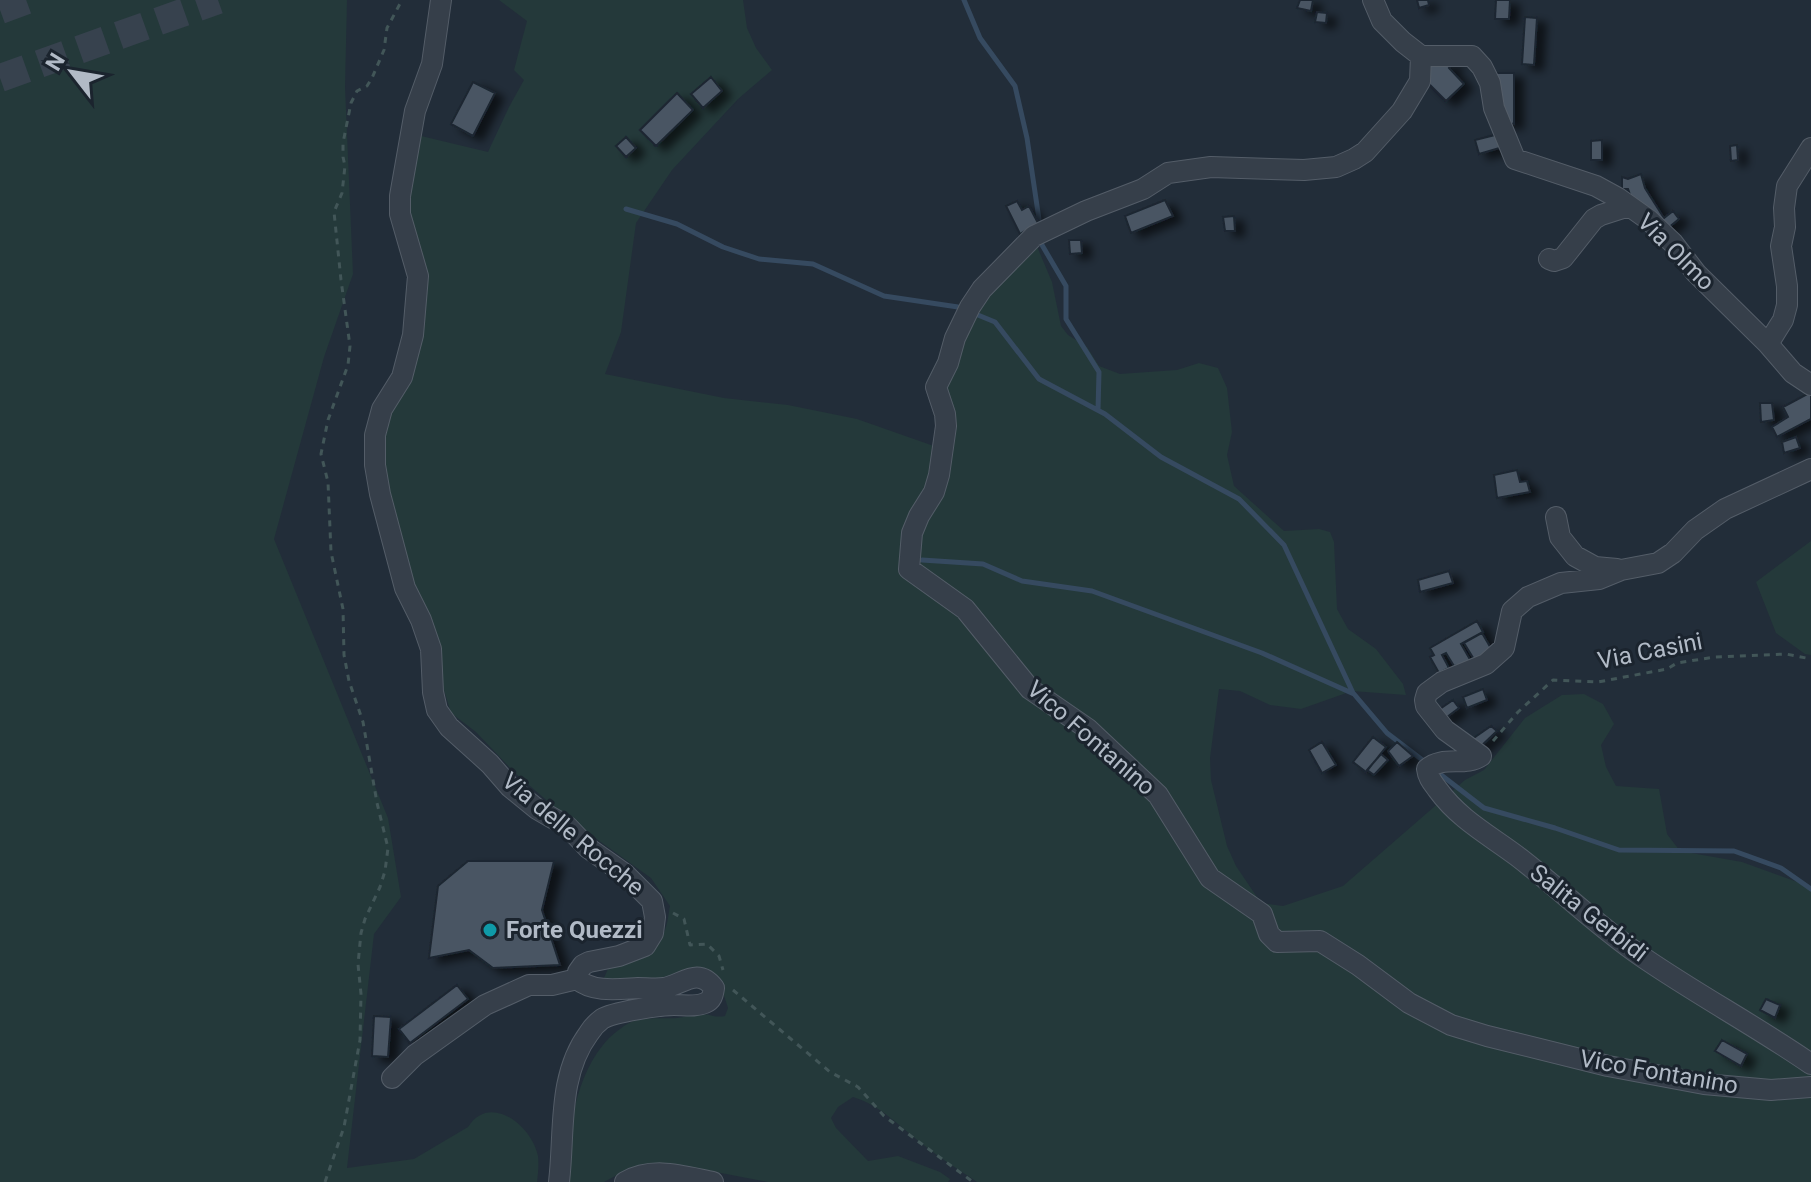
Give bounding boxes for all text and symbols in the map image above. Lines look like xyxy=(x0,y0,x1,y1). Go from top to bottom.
north arrow xyxy=(32,32,112,112)
text: N xyxy=(41,49,70,75)
street label: Via Olmo xyxy=(1632,208,1720,296)
street label: Via Casini xyxy=(1595,627,1705,675)
street label: Vico Fontanino xyxy=(1021,675,1161,801)
street label: Via delle Rocche xyxy=(496,767,650,901)
street label: Salita Gerbidi xyxy=(1525,858,1653,968)
place label: Forte Quezzi xyxy=(506,916,643,944)
marker: Forte Quezzi xyxy=(481,921,499,939)
street label: Vico Fontanino xyxy=(1578,1044,1740,1100)

